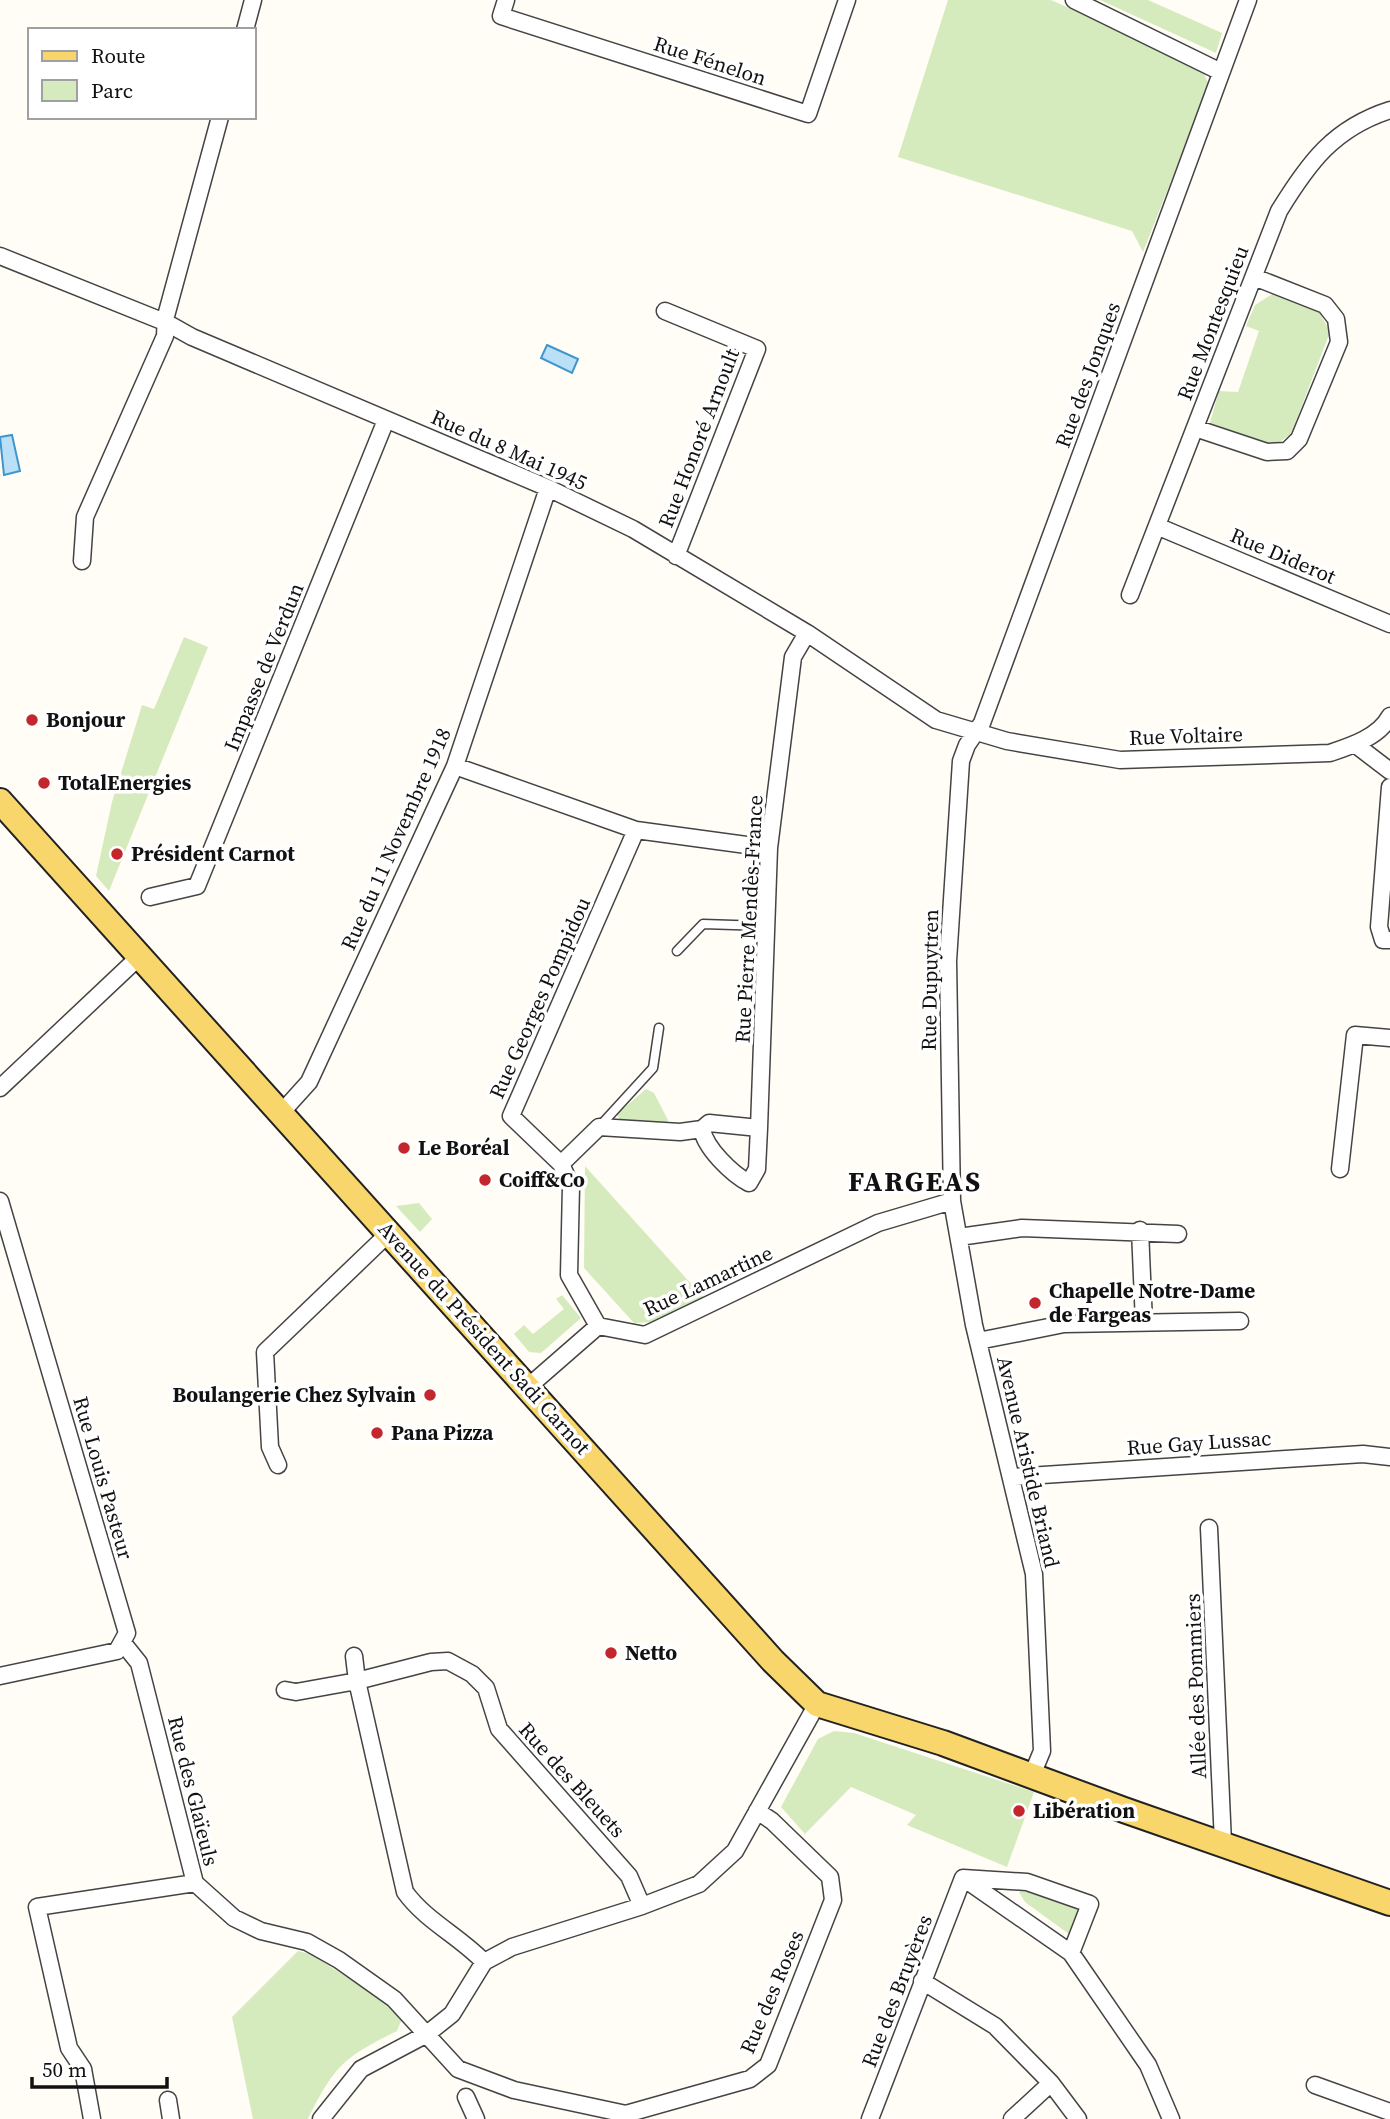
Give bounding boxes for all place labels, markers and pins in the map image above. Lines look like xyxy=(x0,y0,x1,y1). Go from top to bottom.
place label: Bonjour xyxy=(46,705,126,734)
marker: Bonjour xyxy=(24,712,40,728)
place label: TotalEnergies xyxy=(58,768,192,797)
marker: TotalEnergies xyxy=(36,775,52,791)
place label: Président Carnot xyxy=(131,839,295,868)
marker: Président Carnot xyxy=(109,846,125,862)
place label: Le Boréal xyxy=(418,1133,510,1162)
marker: Le Boréal xyxy=(396,1140,412,1156)
place label: Coiff&Co xyxy=(499,1165,585,1194)
marker: Coiff&Co xyxy=(477,1172,493,1188)
place label: Chapelle Notre-Dame de Fargeas xyxy=(1049,1276,1255,1329)
marker: Chapelle Notre-Dame de Fargeas xyxy=(1027,1295,1043,1311)
place label: Boulangerie Chez Sylvain xyxy=(173,1380,416,1409)
marker: Boulangerie Chez Sylvain xyxy=(422,1387,438,1403)
place label: Pana Pizza xyxy=(391,1418,494,1447)
marker: Pana Pizza xyxy=(369,1425,385,1441)
place label: Netto xyxy=(625,1638,677,1667)
marker: Netto xyxy=(603,1645,619,1661)
place label: Libération xyxy=(1033,1796,1135,1825)
marker: Libération xyxy=(1011,1803,1027,1819)

